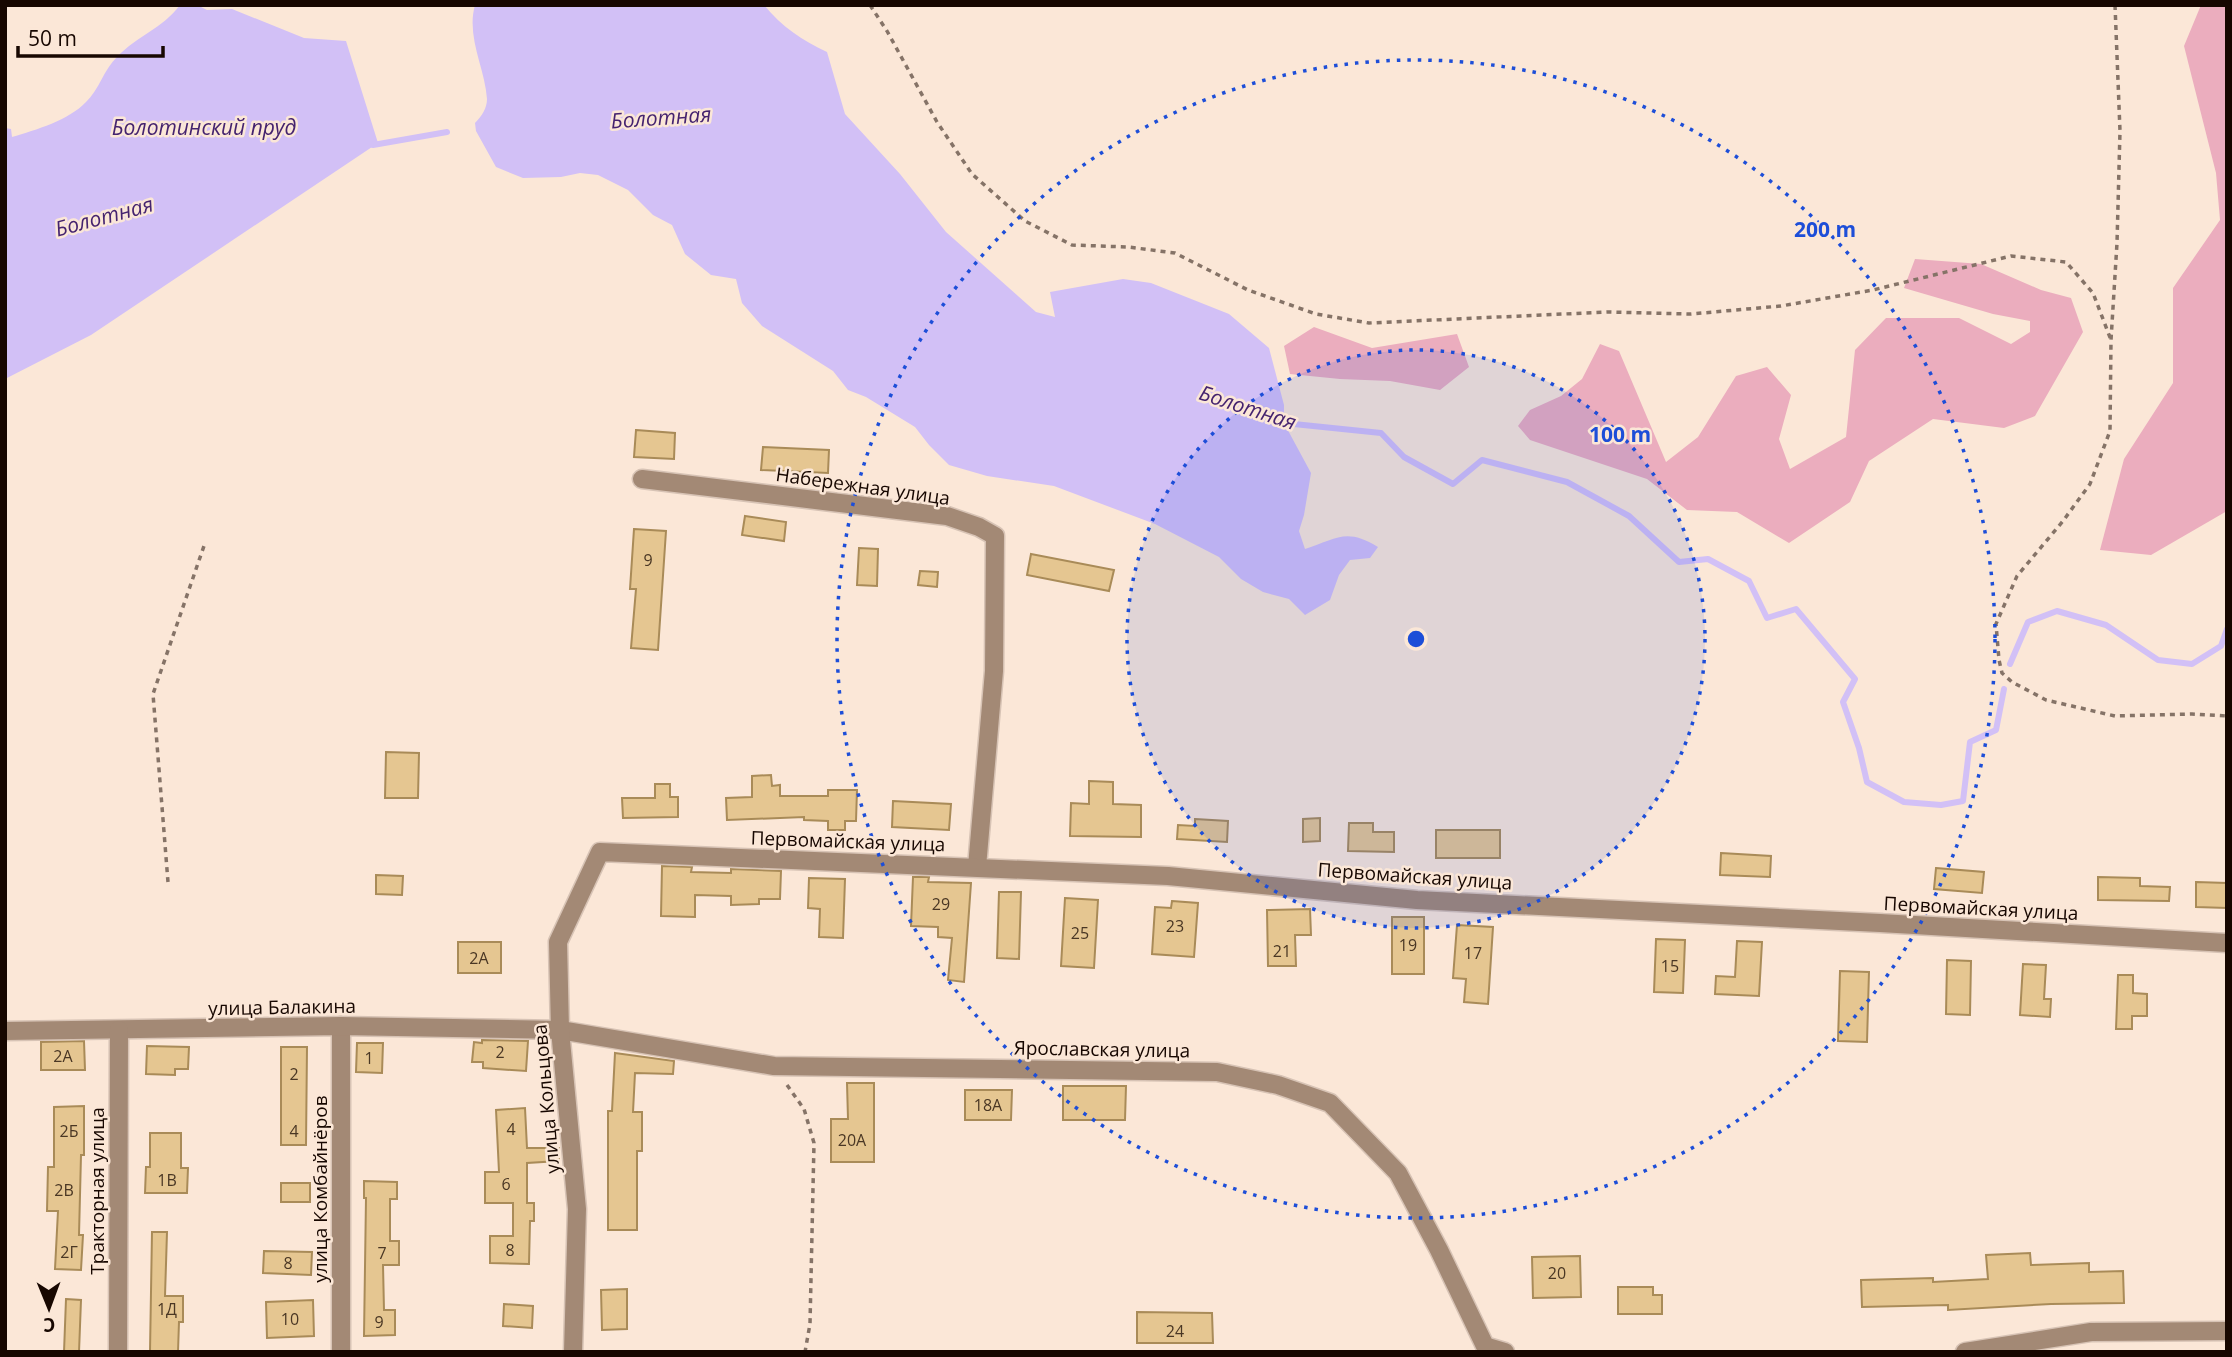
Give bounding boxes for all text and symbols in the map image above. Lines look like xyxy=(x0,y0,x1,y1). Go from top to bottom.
scale bar xyxy=(18,14,163,58)
text: 50 m xyxy=(28,24,77,52)
water label: Болотная xyxy=(610,100,712,134)
water label: Болотинский пруд xyxy=(112,113,297,141)
water label: Болотная xyxy=(52,189,156,243)
text: 200 m xyxy=(1794,215,1856,243)
water label: Болотная xyxy=(1196,378,1300,436)
text: 100 m xyxy=(1589,420,1651,448)
street label: Набережная улица xyxy=(774,461,952,511)
house number: 9 xyxy=(643,549,653,571)
centre of rings xyxy=(1404,627,1428,651)
street label: Первомайская улица xyxy=(750,825,946,857)
street label: Первомайская улица xyxy=(1317,856,1513,896)
street label: Первомайская улица xyxy=(1883,890,2079,926)
house number: 29 xyxy=(932,893,950,915)
house number: 23 xyxy=(1166,915,1184,937)
house number: 25 xyxy=(1071,922,1089,944)
house number: 19 xyxy=(1399,934,1417,956)
house number: 21 xyxy=(1273,940,1291,962)
house number: 17 xyxy=(1464,942,1482,964)
house number: 2А xyxy=(469,947,490,969)
house number: 15 xyxy=(1661,955,1679,977)
street label: улица Балакина xyxy=(208,993,356,1021)
street label: улица Кольцова xyxy=(527,1023,565,1175)
street label: Ярославская улица xyxy=(1014,1034,1190,1064)
house number: 2 xyxy=(495,1041,505,1063)
house number: 2А xyxy=(53,1045,74,1067)
house number: 1 xyxy=(364,1047,374,1069)
house number: 2 xyxy=(289,1063,299,1085)
house number: 18А xyxy=(974,1094,1003,1116)
street label: улица Комбайнёров xyxy=(307,1095,333,1283)
street label: Тракторная улица xyxy=(84,1107,110,1275)
house number: 4 xyxy=(506,1118,516,1140)
house number: 2Б xyxy=(60,1120,78,1142)
house number: 4 xyxy=(289,1120,299,1142)
house number: 20А xyxy=(838,1129,867,1151)
house number: 1В xyxy=(157,1169,177,1191)
house number: 6 xyxy=(501,1173,511,1195)
house number: 2В xyxy=(54,1179,74,1201)
house number: 8 xyxy=(505,1239,515,1261)
house number: 2Г xyxy=(60,1241,78,1263)
house number: 7 xyxy=(377,1242,387,1264)
house number: 8 xyxy=(283,1252,293,1274)
house number: 20 xyxy=(1548,1262,1566,1284)
north arrow xyxy=(14,1273,84,1343)
house number: 1Д xyxy=(157,1298,177,1320)
house number: 10 xyxy=(281,1308,299,1330)
house number: 9 xyxy=(374,1311,384,1333)
text: С xyxy=(43,1312,56,1338)
house number: 24 xyxy=(1166,1320,1184,1342)

